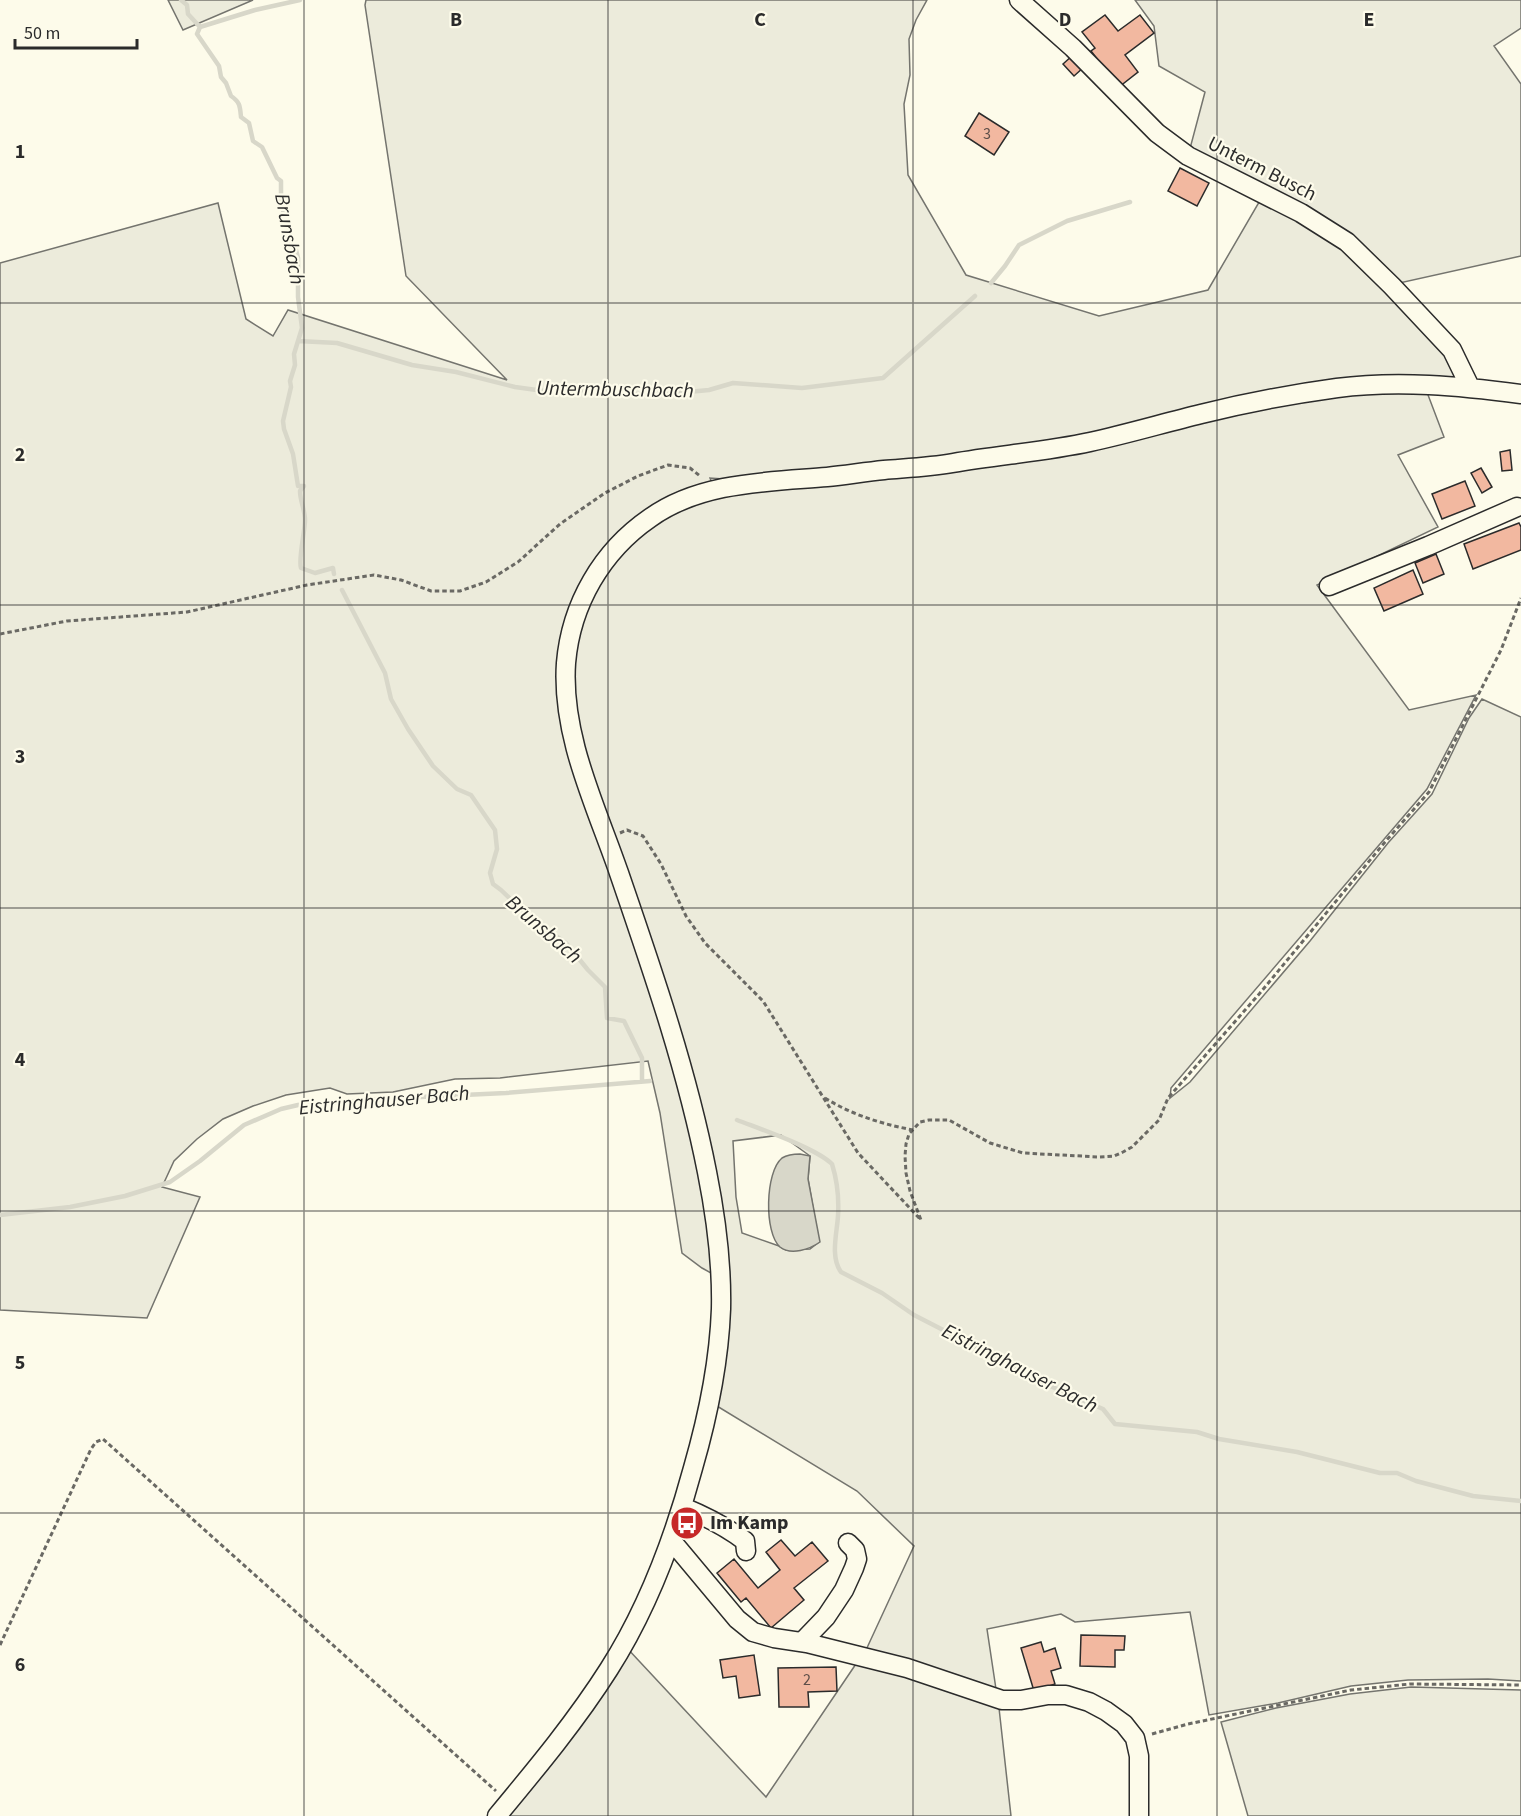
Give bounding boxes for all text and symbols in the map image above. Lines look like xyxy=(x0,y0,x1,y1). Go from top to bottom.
text: B xyxy=(450,6,462,34)
text: C xyxy=(754,6,766,34)
text: D xyxy=(1059,6,1071,34)
text: E xyxy=(1364,6,1374,34)
scale bar xyxy=(15,12,136,50)
text: 50 m xyxy=(24,21,60,46)
house number: 3 xyxy=(983,123,991,145)
street label: Unterm Busch xyxy=(1203,130,1321,208)
text: 1 xyxy=(15,138,25,166)
water label: Brunsbach xyxy=(267,191,313,287)
water label: Untermbuschbach xyxy=(536,373,694,405)
text: 2 xyxy=(15,441,25,469)
text: 3 xyxy=(15,743,25,771)
water label: Brunsbach xyxy=(499,887,589,971)
text: 4 xyxy=(15,1046,26,1074)
water label: Eistringhauser Bach xyxy=(297,1078,471,1122)
water label: Eistringhauser Bach xyxy=(937,1316,1103,1420)
text: 5 xyxy=(15,1349,25,1377)
bus stop icon: Im Kamp xyxy=(669,1505,705,1541)
place label: Im Kamp xyxy=(710,1509,789,1537)
text: 6 xyxy=(15,1651,25,1679)
house number: 2 xyxy=(803,1669,811,1691)

